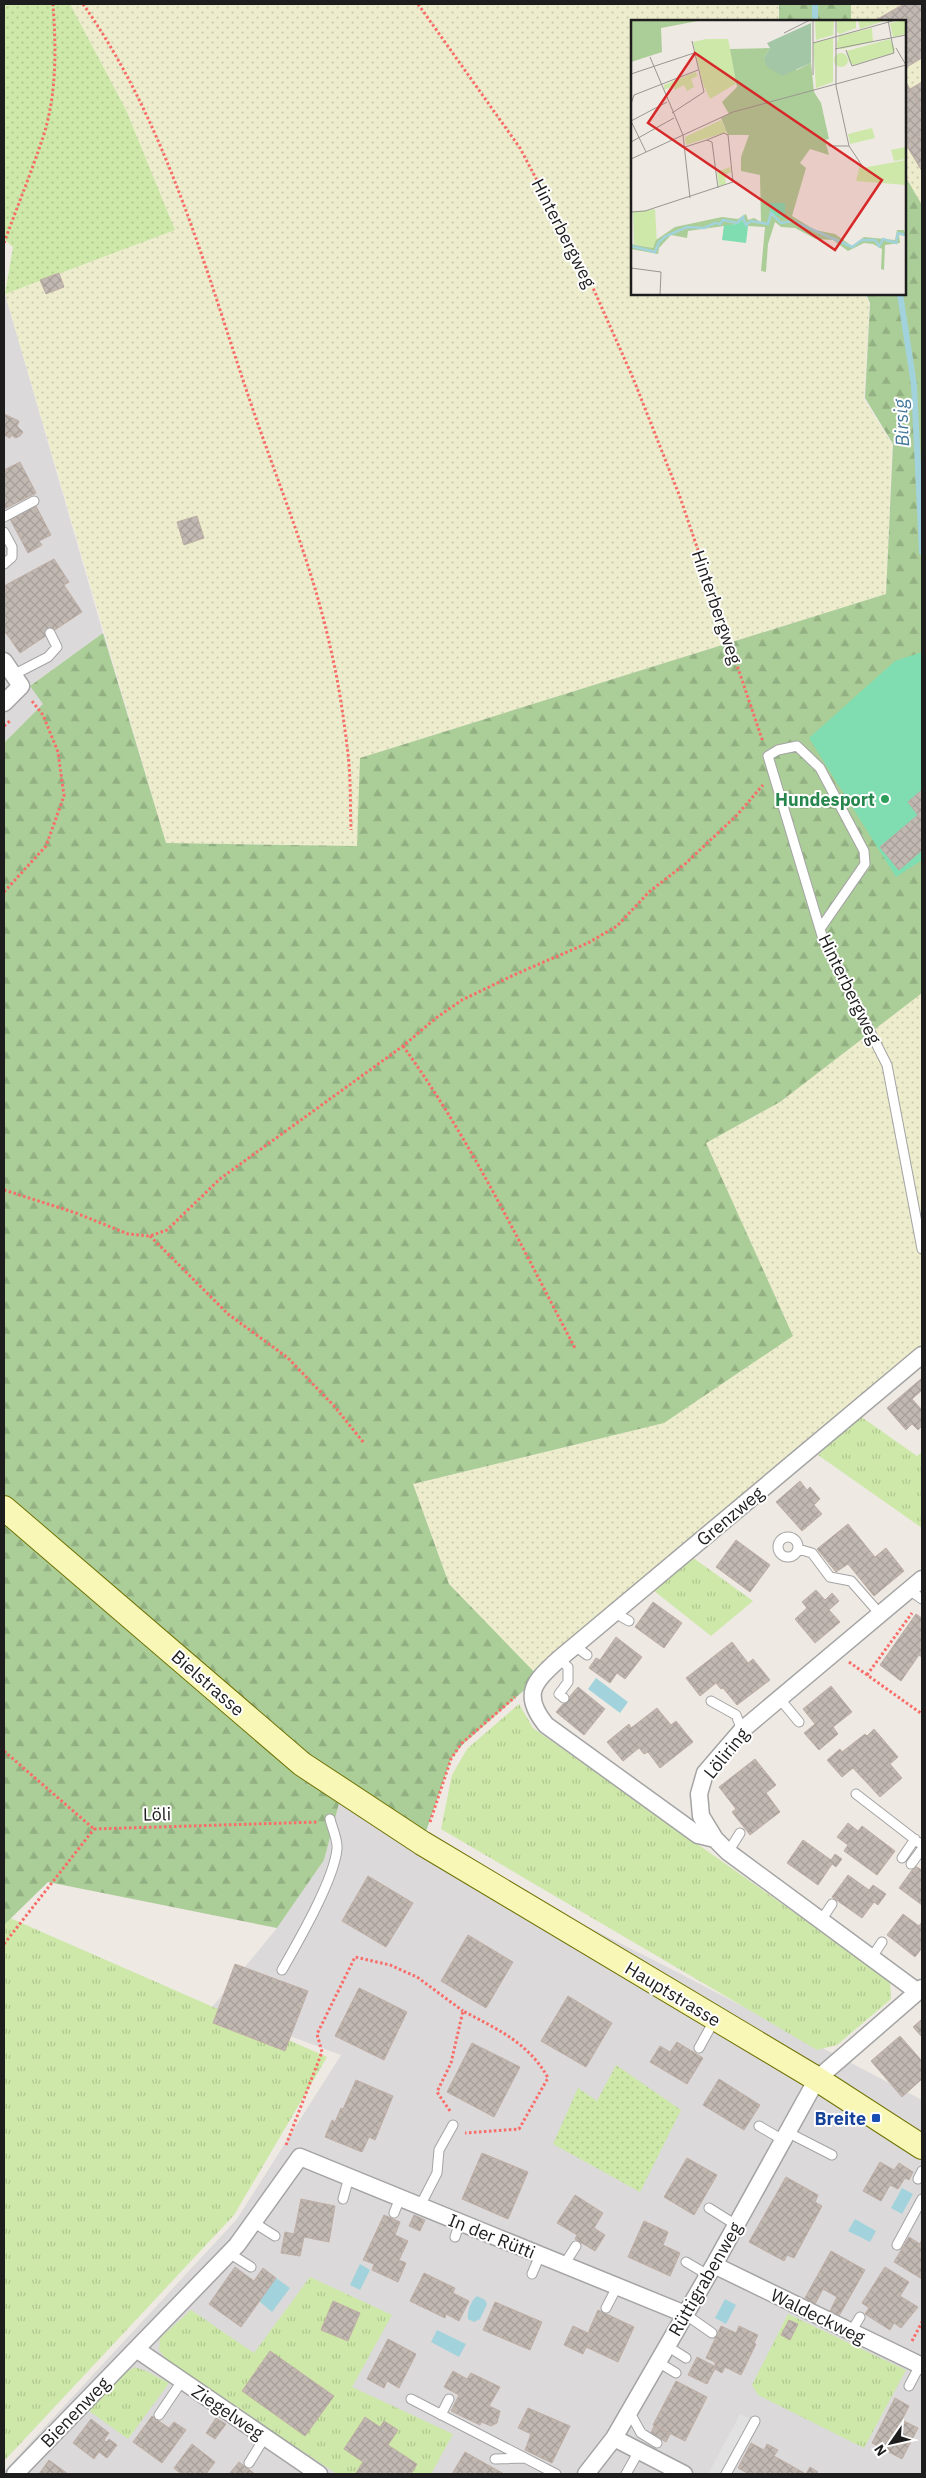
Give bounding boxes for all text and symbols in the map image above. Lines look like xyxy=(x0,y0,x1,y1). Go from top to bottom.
inset map xyxy=(631,20,906,295)
street label: Hinterbergweg xyxy=(527,175,602,292)
water label: Birsig xyxy=(888,397,914,447)
street label: Hinterbergweg xyxy=(687,547,747,668)
place label: Hundesport xyxy=(775,788,875,811)
marker: Hundesport xyxy=(879,793,891,805)
street label: Hinterbergweg xyxy=(813,930,887,1048)
street label: Grenzweg xyxy=(692,1481,769,1551)
street label: Bielstrasse xyxy=(167,1645,249,1721)
street label: Löliring xyxy=(698,1722,754,1783)
street label: Löli xyxy=(143,1802,171,1826)
street label: Hauptstrasse xyxy=(621,1956,725,2032)
place label: Breite xyxy=(815,2107,866,2130)
marker: Breite xyxy=(870,2112,882,2124)
street label: In der Rütti xyxy=(445,2208,539,2264)
street label: Rüttigrabenweg xyxy=(663,2217,747,2340)
street label: Waldeckweg xyxy=(767,2283,869,2349)
street label: Bienenweg xyxy=(36,2371,115,2452)
street label: Ziegelweg xyxy=(188,2380,269,2445)
north arrow xyxy=(866,2418,916,2468)
text: N xyxy=(870,2441,891,2460)

